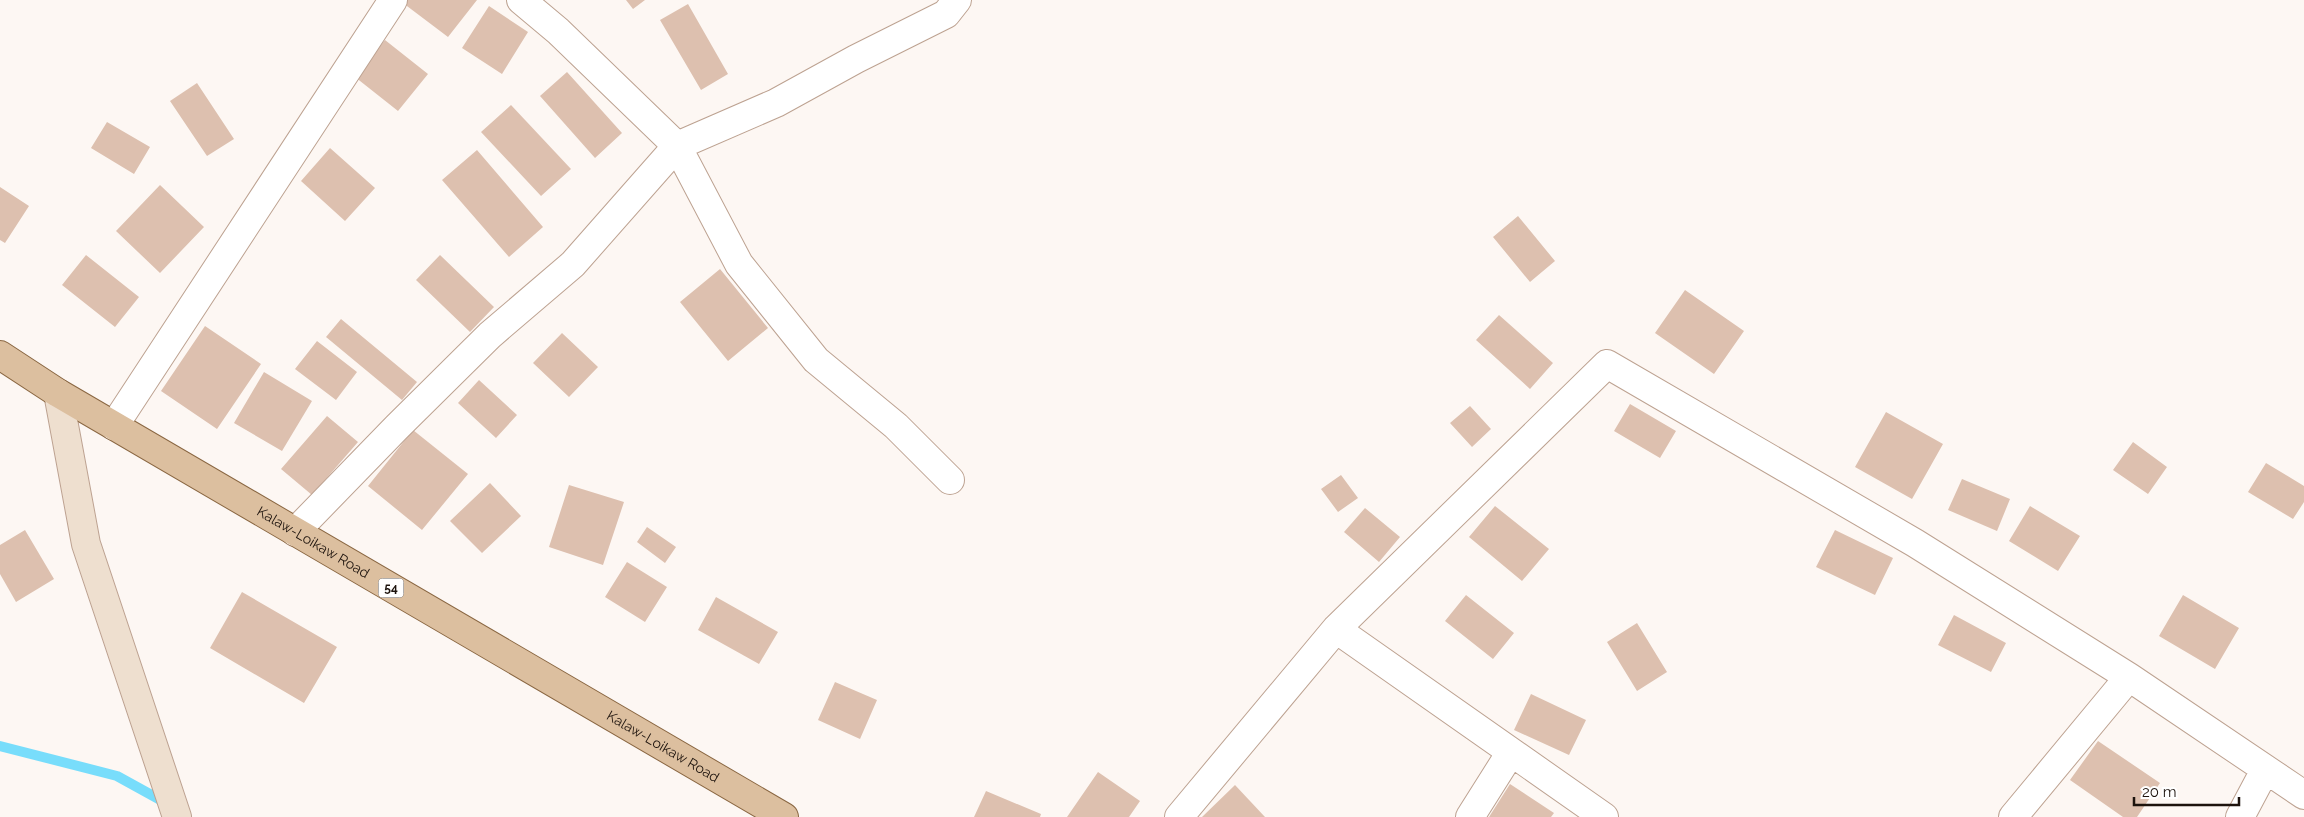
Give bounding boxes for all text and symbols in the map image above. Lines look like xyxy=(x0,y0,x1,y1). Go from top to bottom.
street label: Kalaw-Loikaw Road xyxy=(254,503,372,581)
road number: 54 xyxy=(378,578,404,598)
street label: Kalaw-Loikaw Road xyxy=(604,707,722,785)
scale bar xyxy=(2134,774,2239,806)
text: 20 m xyxy=(2142,783,2177,801)

